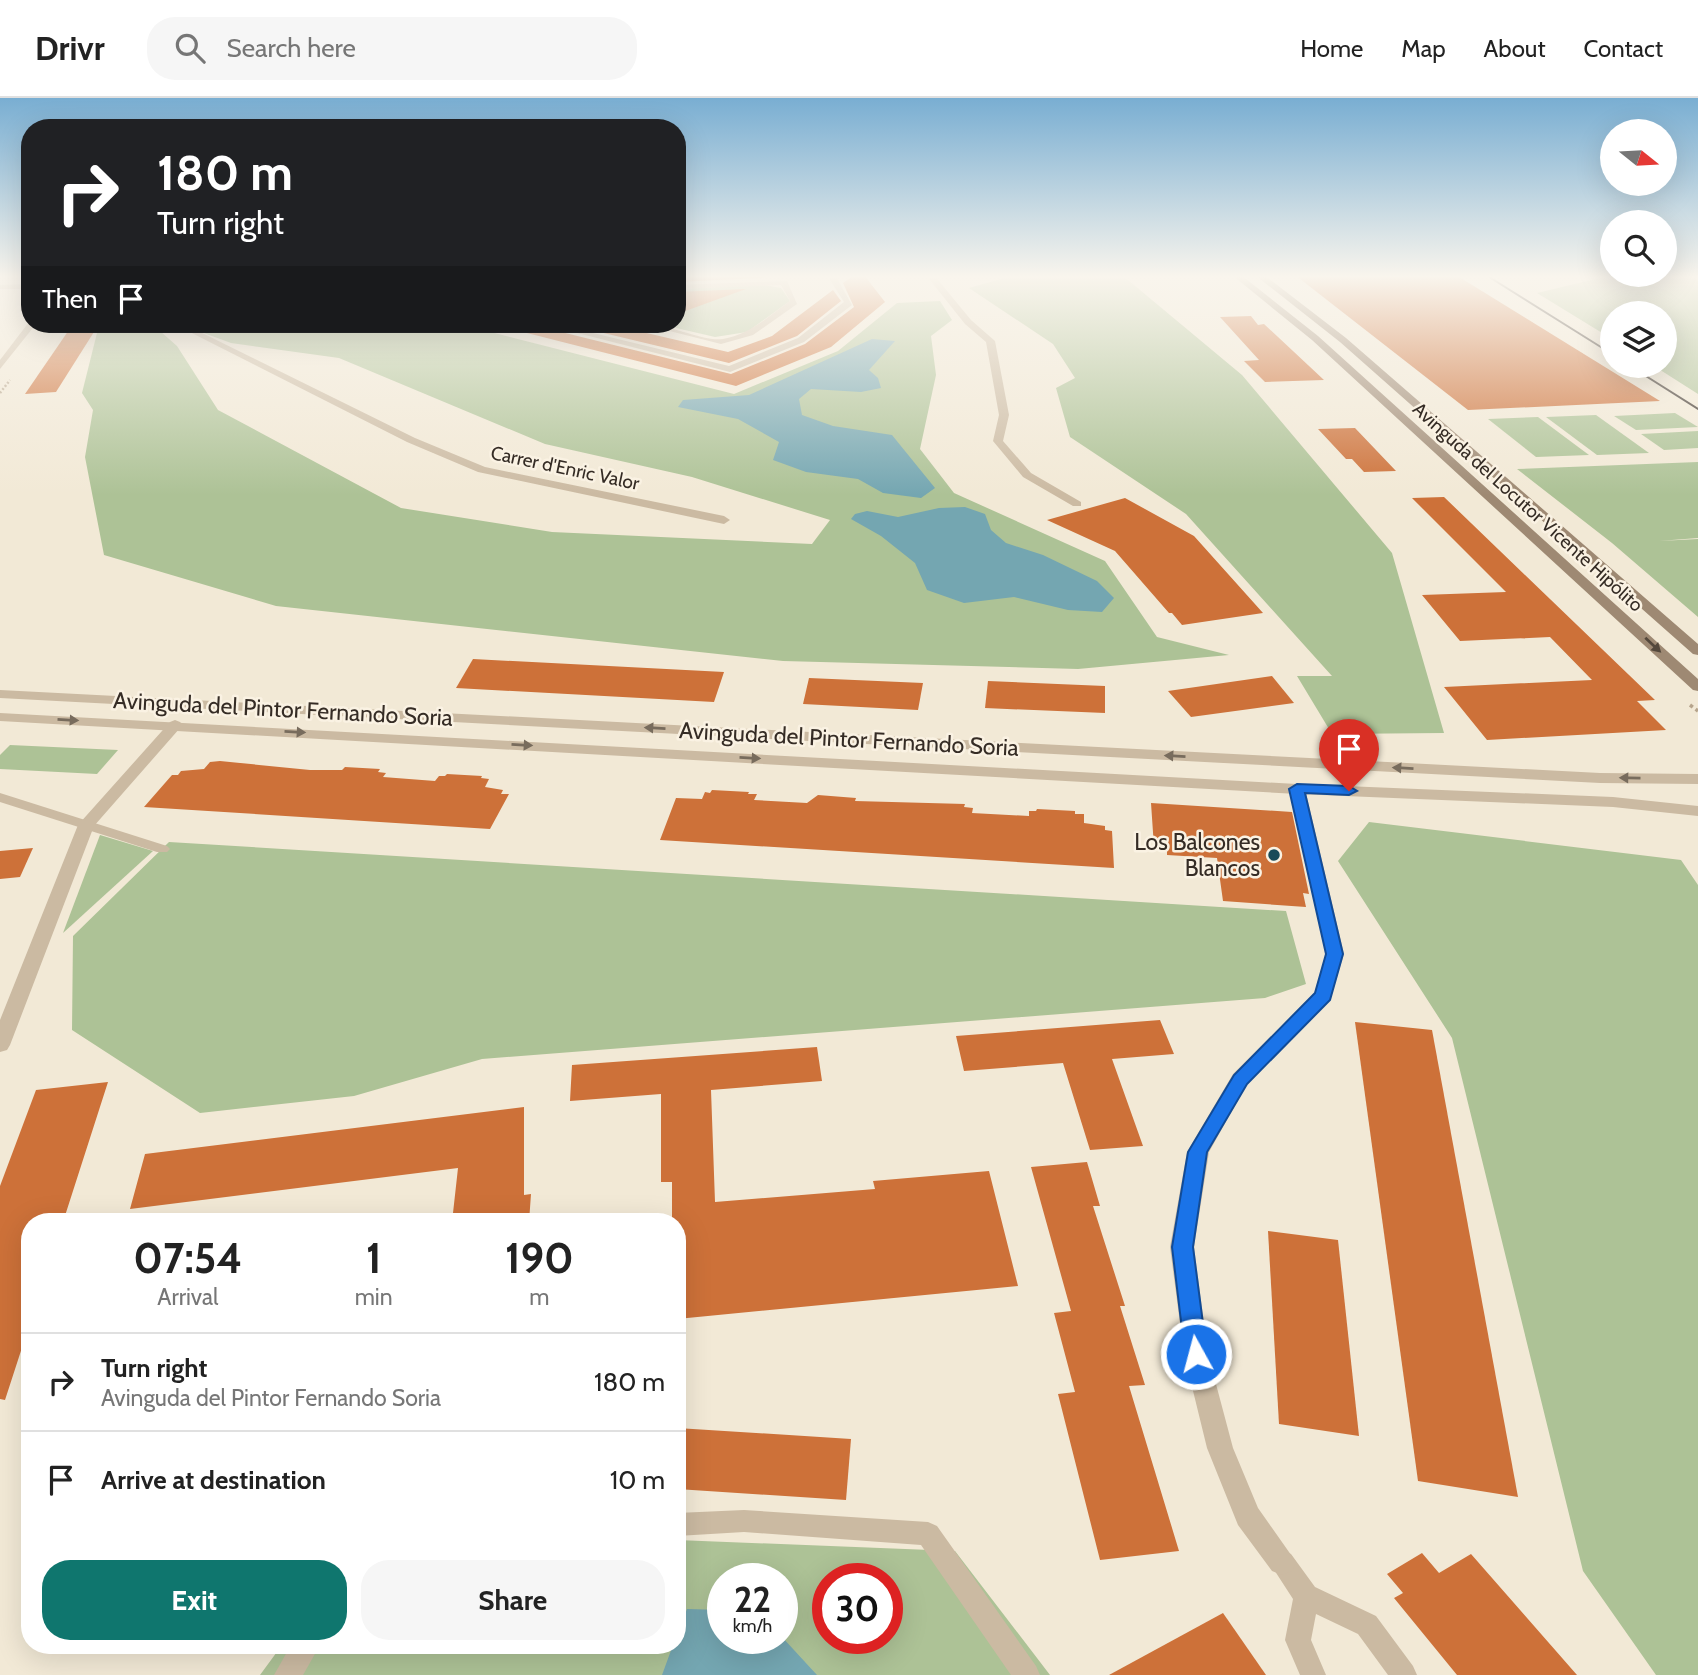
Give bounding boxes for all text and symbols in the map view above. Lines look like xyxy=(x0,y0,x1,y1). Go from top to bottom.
search box xyxy=(147,17,637,80)
text: Drivr xyxy=(35,28,105,68)
icon: search xyxy=(171,29,209,67)
text: Search here xyxy=(227,32,356,64)
text: Home xyxy=(1300,34,1363,63)
text: Map xyxy=(1401,34,1446,63)
text: About xyxy=(1484,34,1546,63)
text: Contact xyxy=(1584,34,1663,63)
north arrow xyxy=(1600,119,1676,196)
map controls xyxy=(1600,119,1677,378)
text: 180 m xyxy=(157,143,293,202)
icon: right xyxy=(42,147,133,238)
text: Turn right xyxy=(157,203,284,242)
button: search xyxy=(1600,210,1677,287)
icon: arrive xyxy=(112,280,150,318)
text: Then xyxy=(42,283,98,315)
button: layers xyxy=(1600,301,1677,378)
street label: Avinguda del Locutor Vicente Hipólito xyxy=(1408,397,1648,617)
street label: Carrer d'Enric Valor xyxy=(489,441,641,495)
one-way arrow xyxy=(1644,637,1661,653)
street label: Avinguda del Pintor Fernando Soria xyxy=(112,686,454,732)
one-way arrow xyxy=(57,715,79,726)
street label: Avinguda del Pintor Fernando Soria xyxy=(678,716,1020,762)
pin xyxy=(1319,719,1379,791)
one-way arrow xyxy=(643,723,665,734)
one-way arrow xyxy=(285,727,307,738)
icon: arrive xyxy=(1330,730,1368,768)
one-way arrow xyxy=(512,740,534,751)
one-way arrow xyxy=(1164,750,1186,761)
one-way arrow xyxy=(739,753,761,764)
one-way arrow xyxy=(1391,762,1413,773)
one-way arrow xyxy=(1619,773,1641,784)
place label: Los Balcones Blancos xyxy=(1134,828,1260,882)
marker: Los Balcones Blancos xyxy=(1266,847,1282,863)
text: 07:54 xyxy=(133,1232,242,1284)
text: 1 xyxy=(366,1232,381,1284)
text: 190 xyxy=(505,1232,574,1284)
text: Arrival xyxy=(157,1283,218,1311)
text: min xyxy=(355,1283,393,1311)
text: m xyxy=(529,1283,549,1311)
position arrow xyxy=(1159,1317,1233,1391)
text: Turn right xyxy=(101,1352,207,1384)
icon: right xyxy=(42,1363,80,1401)
text: 180 m xyxy=(594,1366,665,1398)
text: Avinguda del Pintor Fernando Soria xyxy=(101,1384,441,1412)
icon: arrive xyxy=(42,1461,80,1499)
text: Arrive at destination xyxy=(101,1464,326,1496)
text: 10 m xyxy=(610,1464,665,1496)
button: Exit xyxy=(42,1560,347,1640)
button: Share xyxy=(361,1560,665,1640)
speed limit sign: 30 xyxy=(812,1563,903,1654)
text: 22 xyxy=(734,1578,771,1621)
text: km/h xyxy=(733,1615,772,1637)

